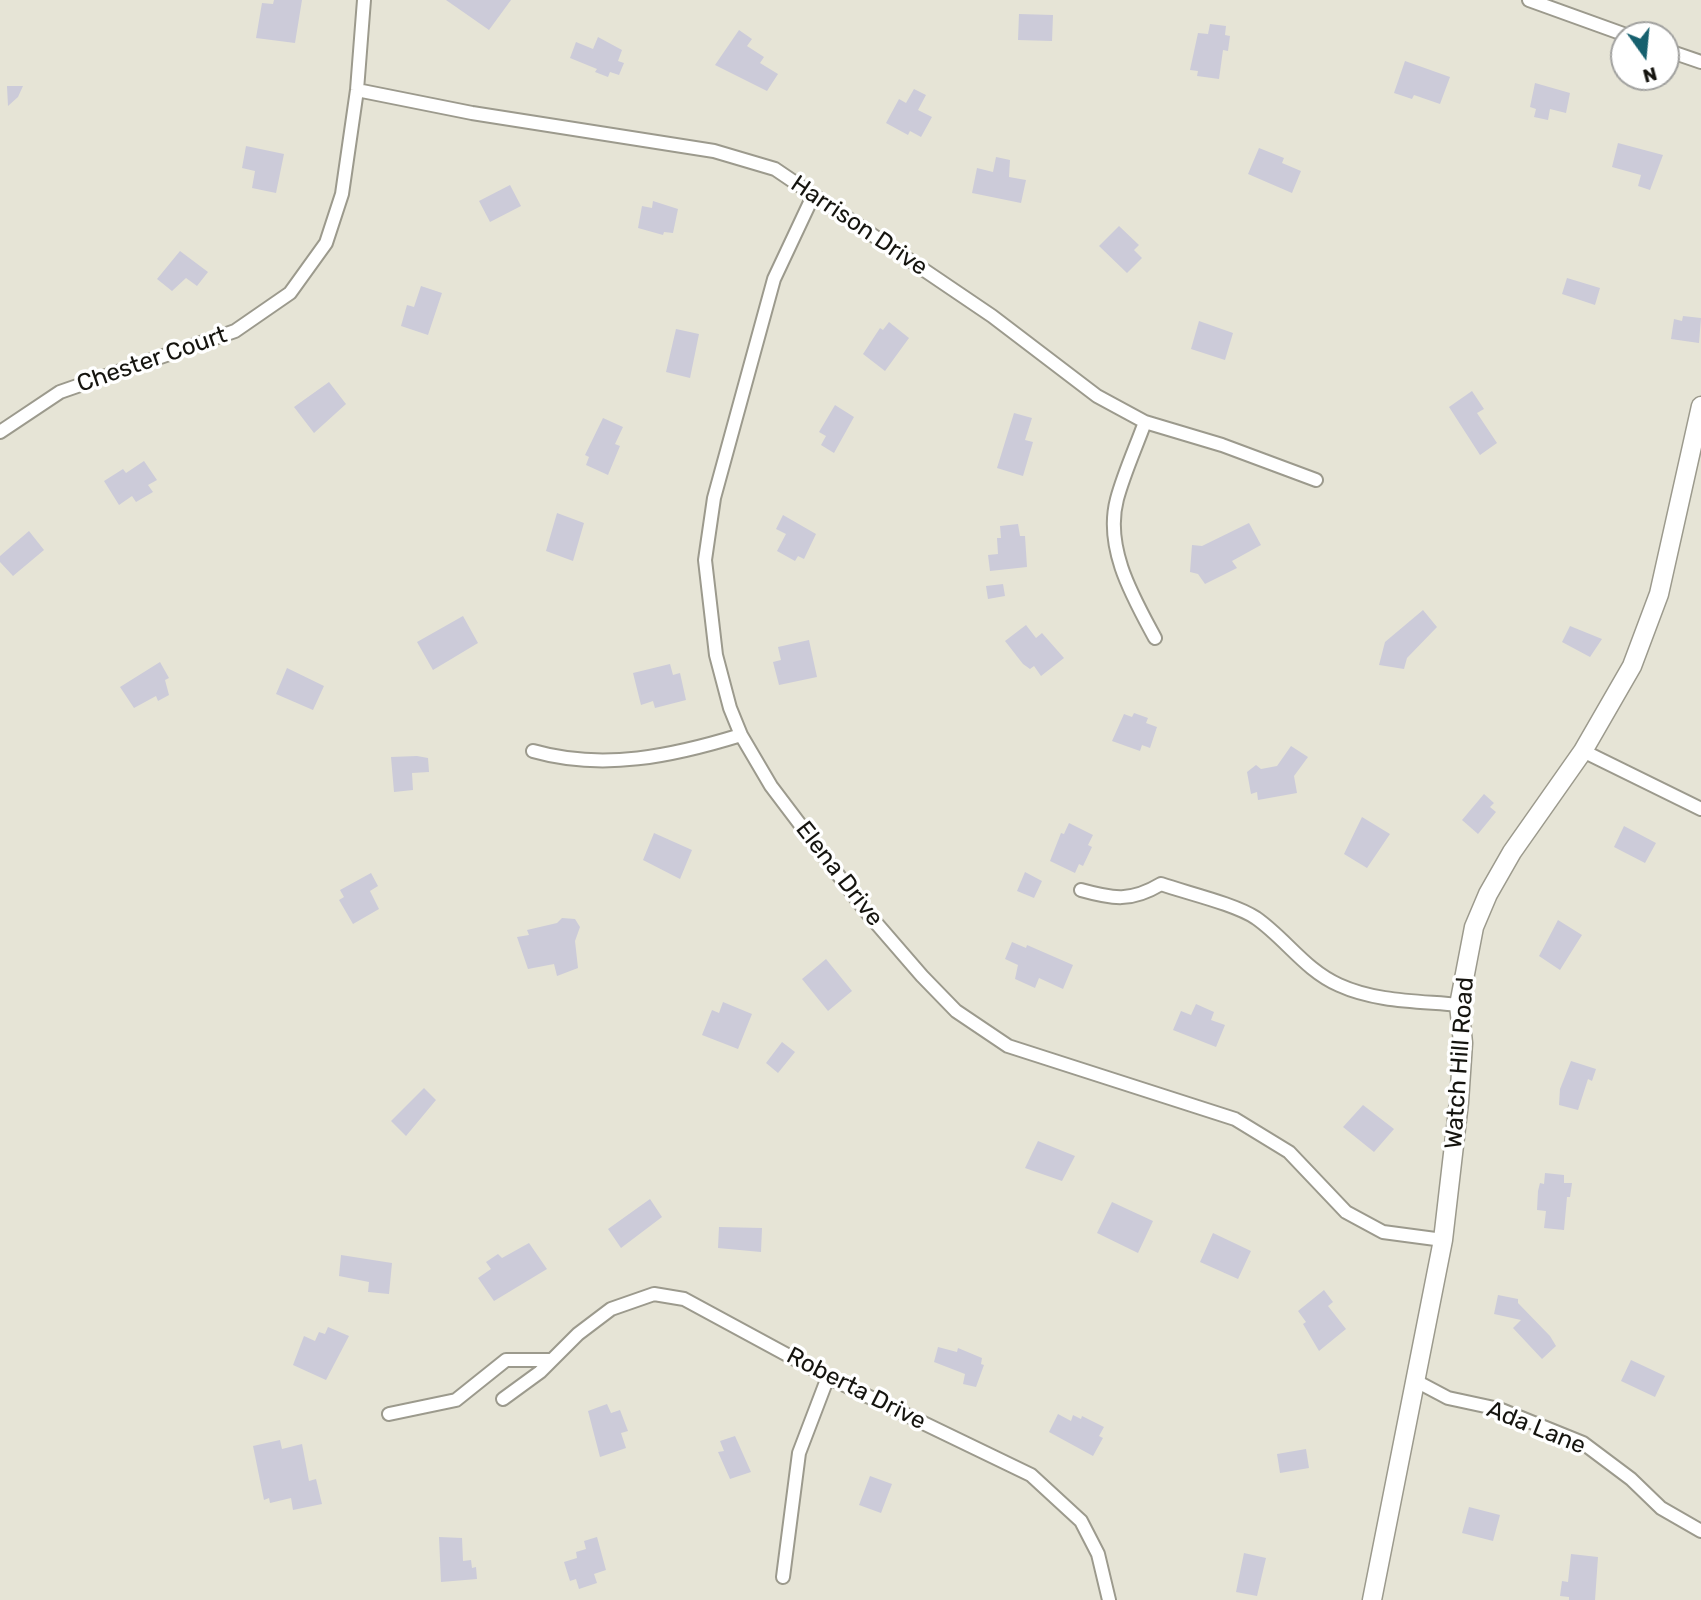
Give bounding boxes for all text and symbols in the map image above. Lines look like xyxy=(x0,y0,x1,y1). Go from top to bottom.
north arrow xyxy=(1610,21,1680,91)
text: N xyxy=(1640,62,1660,88)
street label: Harrison Drive xyxy=(785,170,933,282)
street label: Chester Court xyxy=(73,321,231,399)
street label: Elena Drive xyxy=(789,816,889,932)
street label: Watch Hill Road xyxy=(1440,976,1480,1150)
street label: Roberta Drive xyxy=(782,1342,930,1436)
street label: Ada Lane xyxy=(1482,1395,1590,1461)

